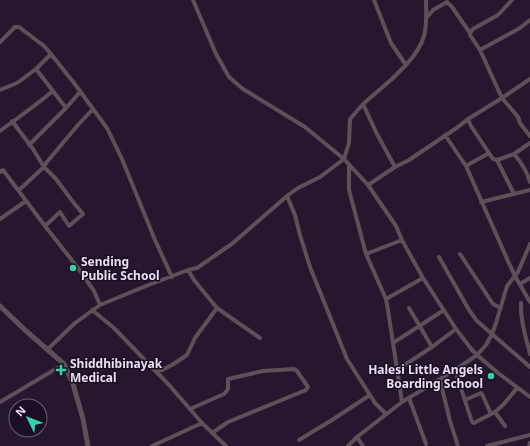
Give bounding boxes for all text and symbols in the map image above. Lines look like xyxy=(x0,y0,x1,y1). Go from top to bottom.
place label: Sending Public School xyxy=(81,253,160,284)
marker: Sending Public School xyxy=(68,263,78,273)
place label: Shiddhibinayak Medical xyxy=(70,355,163,386)
place label: Halesi Little Angels Boarding School xyxy=(368,361,483,392)
marker: Shiddhibinayak Medical xyxy=(55,364,67,376)
marker: Halesi Little Angels Boarding School xyxy=(486,371,496,381)
north arrow xyxy=(8,398,48,438)
text: N xyxy=(12,402,29,419)

